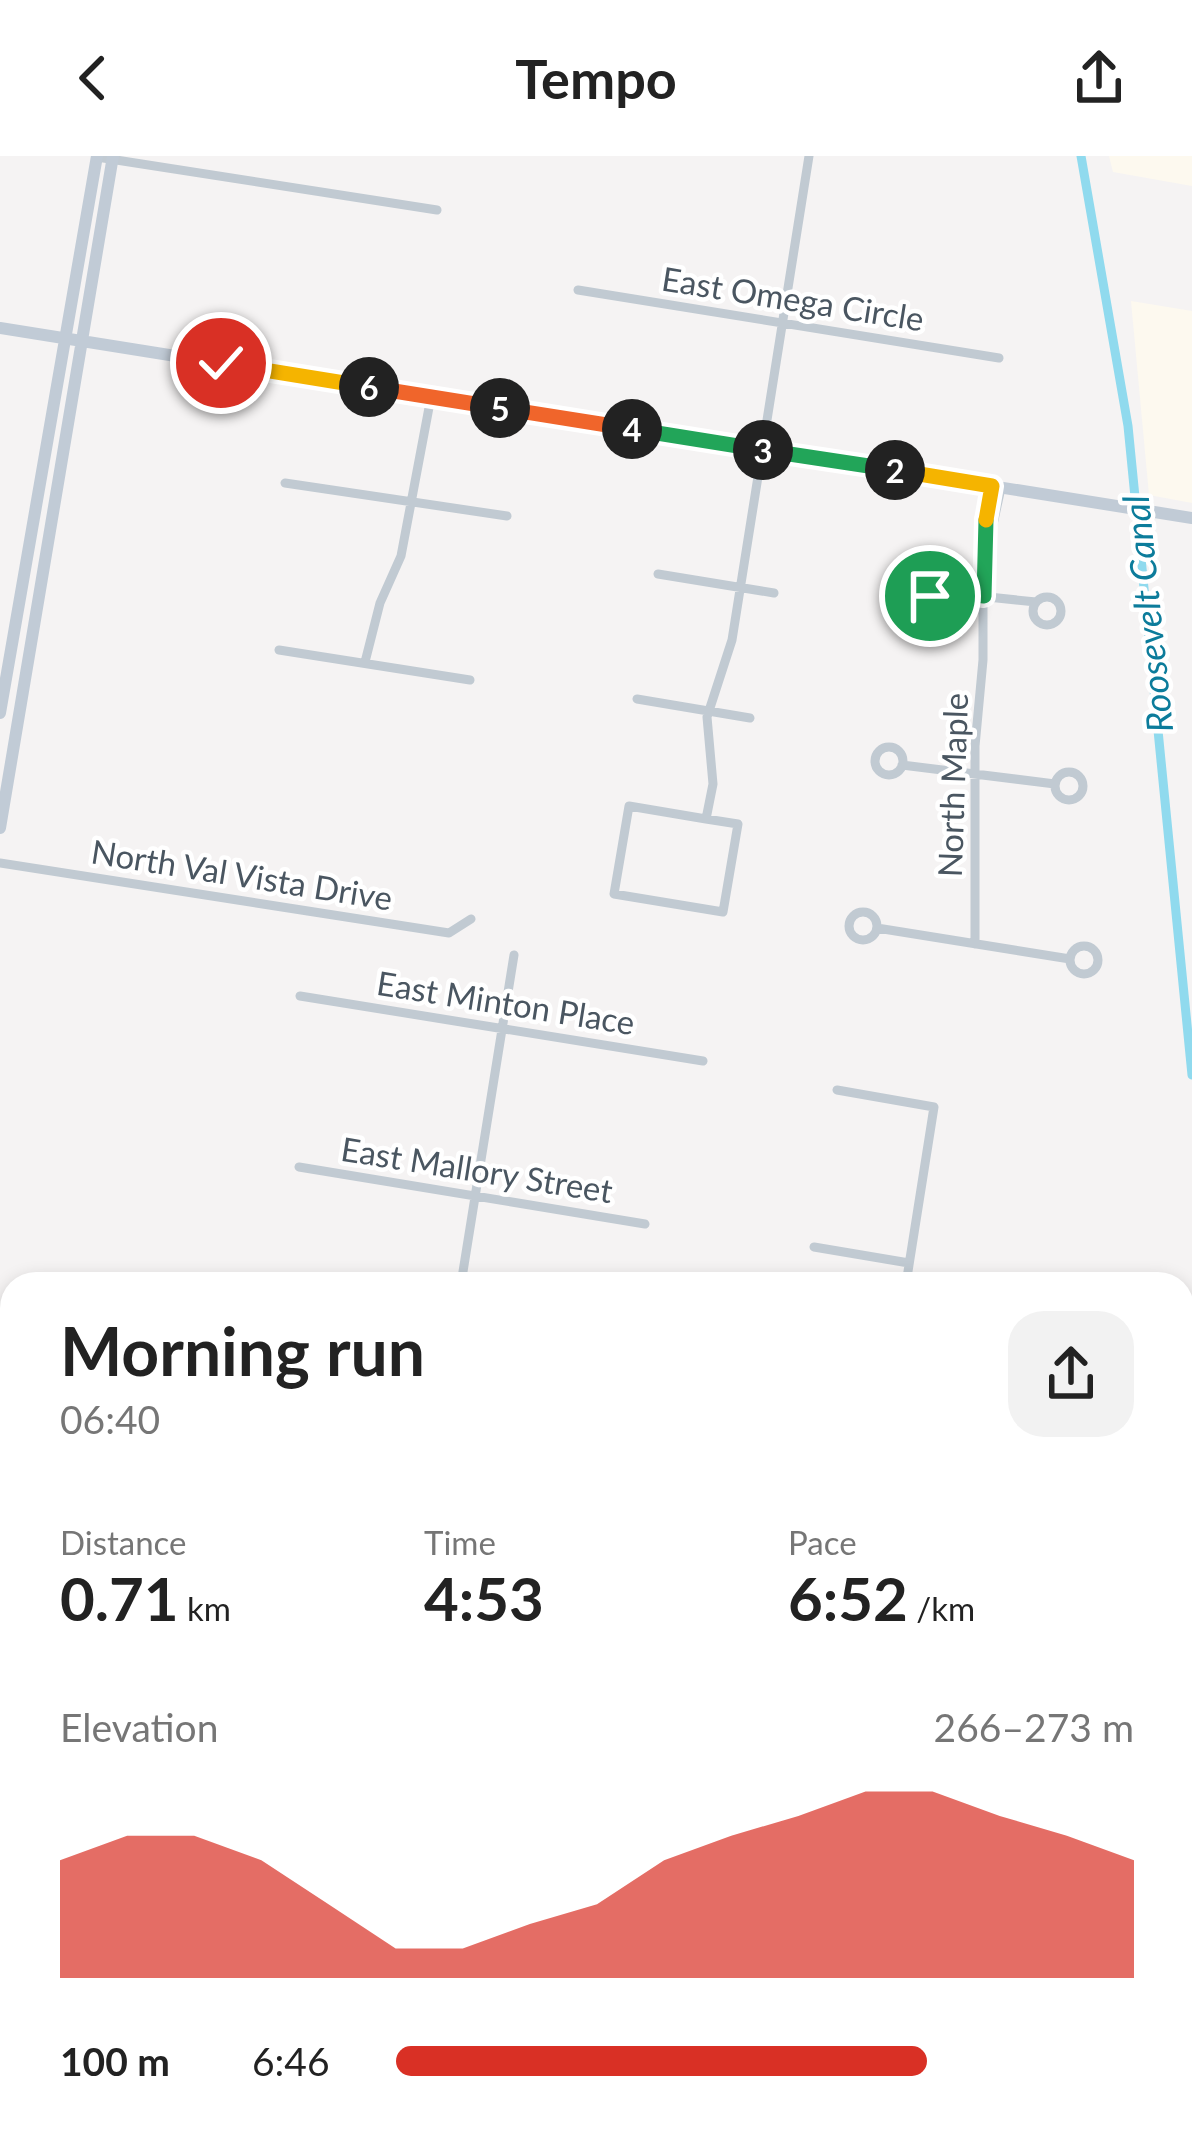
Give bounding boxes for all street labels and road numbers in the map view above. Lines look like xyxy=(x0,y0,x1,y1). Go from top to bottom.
street label: East Omega Circle xyxy=(659,258,927,338)
street label: North Maple xyxy=(929,692,975,878)
street label: North Val Vista Drive xyxy=(89,830,395,918)
street label: East Minton Place xyxy=(374,962,638,1042)
street label: East Mallory Street xyxy=(338,1128,616,1210)

